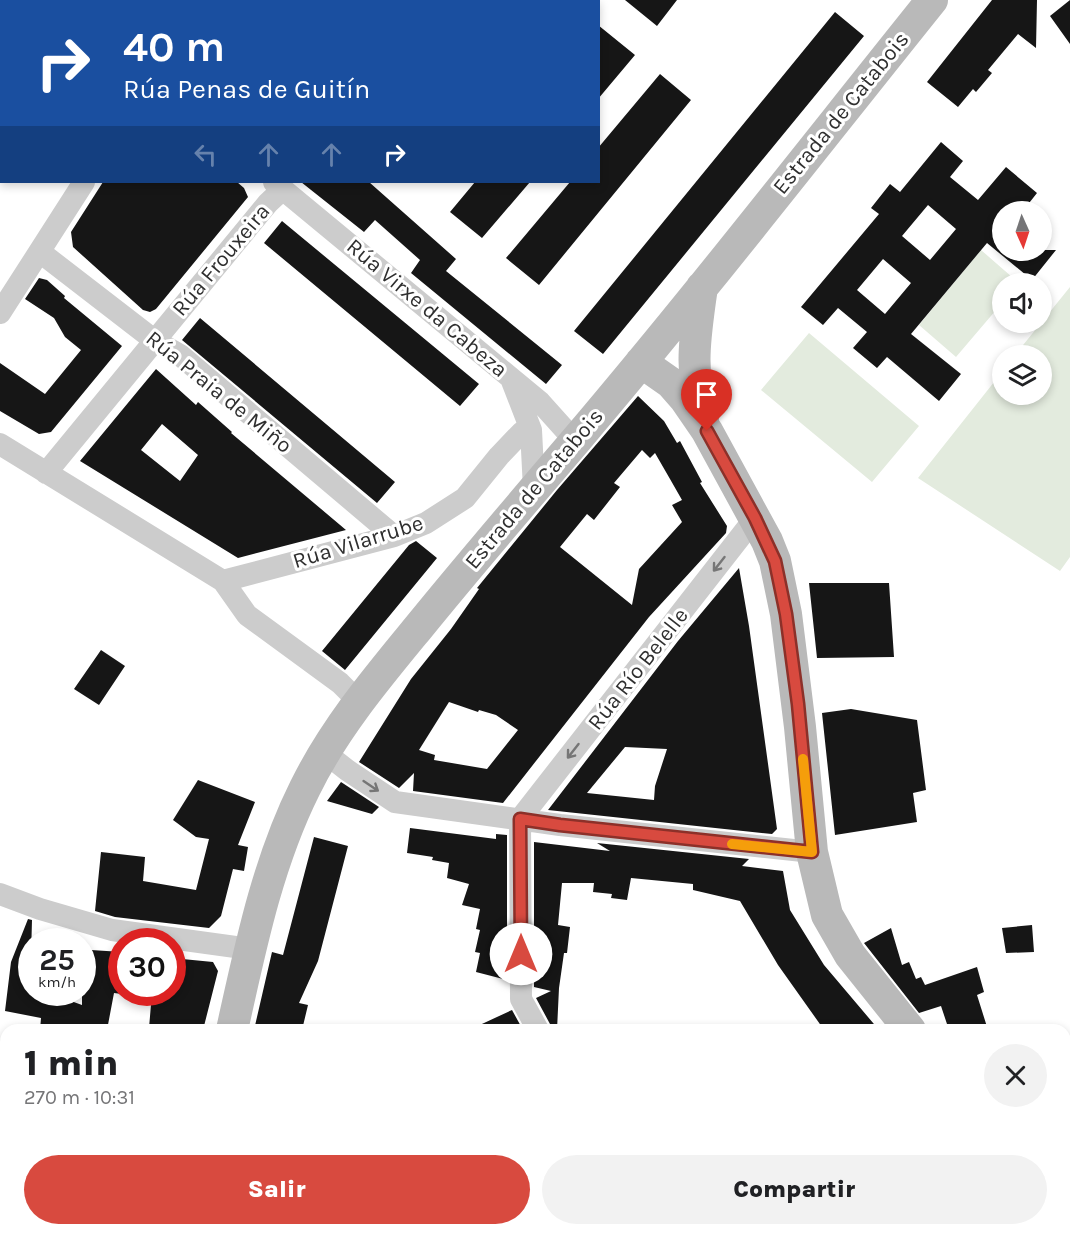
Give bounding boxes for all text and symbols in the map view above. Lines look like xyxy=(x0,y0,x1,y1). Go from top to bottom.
text: 40 m xyxy=(123,22,225,72)
icon: right xyxy=(24,24,102,102)
street label: Estrada de Catabois xyxy=(768,27,914,199)
text: Rúa Penas de Guitín xyxy=(123,73,370,105)
icon: left xyxy=(189,138,222,171)
icon: ahead xyxy=(252,138,285,171)
icon: ahead xyxy=(315,138,348,171)
icon: right xyxy=(378,138,411,171)
street label: Rúa Frouxeira xyxy=(167,199,275,321)
north arrow xyxy=(992,201,1052,261)
map controls xyxy=(992,201,1052,405)
street label: Rúa Virxe da Cabeza xyxy=(341,233,513,383)
button: sound xyxy=(992,273,1052,333)
street label: Rúa Praia de Miño xyxy=(141,325,297,459)
button: layers xyxy=(992,345,1052,405)
pin xyxy=(681,369,732,431)
icon: arrive xyxy=(690,378,723,411)
street label: Estrada de Catabois xyxy=(459,404,609,574)
street label: Rúa Vilarrube xyxy=(290,510,426,574)
one-way arrow xyxy=(713,556,726,572)
street label: Rúa Río Belelle xyxy=(582,603,694,735)
one-way arrow xyxy=(567,743,580,759)
one-way arrow xyxy=(362,781,379,793)
position arrow xyxy=(489,922,553,986)
speed limit sign: 30 xyxy=(108,928,186,1006)
text: 25 xyxy=(39,942,75,978)
text: km/h xyxy=(38,973,76,991)
text: 1 min xyxy=(24,1042,118,1084)
button: close xyxy=(984,1044,1047,1107)
text: 270 m · 10:31 xyxy=(24,1086,135,1109)
button: Salir xyxy=(24,1155,530,1224)
button: Compartir xyxy=(542,1155,1047,1224)

